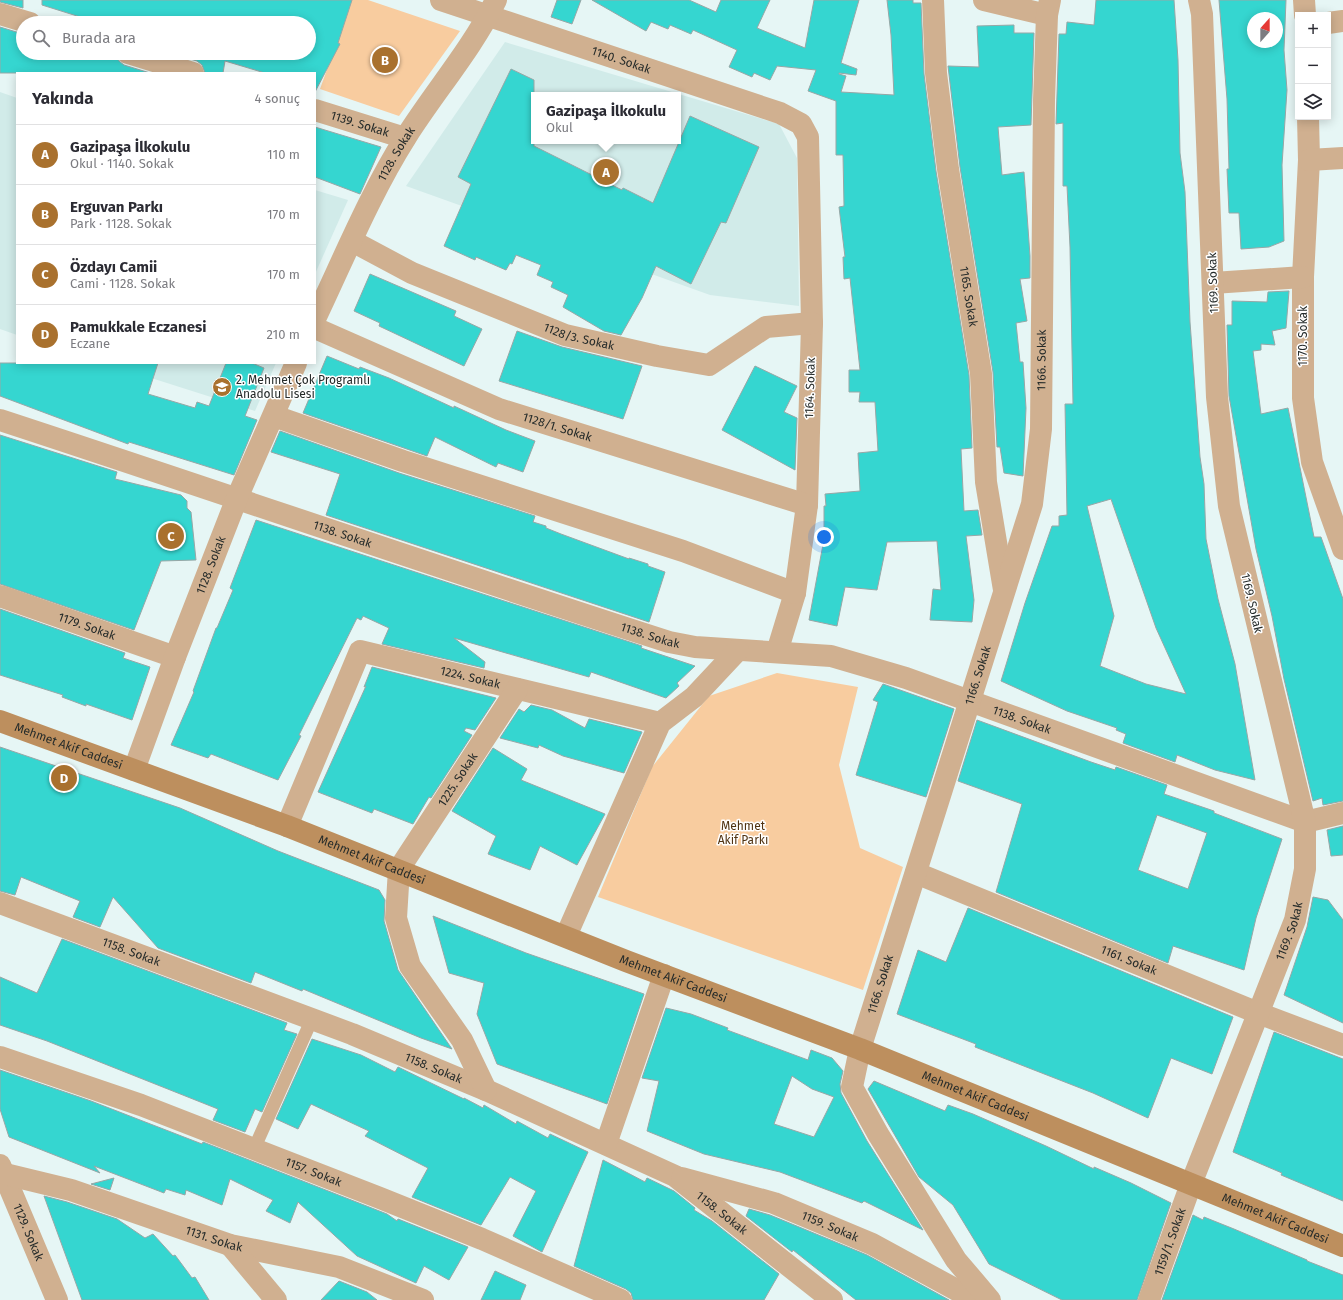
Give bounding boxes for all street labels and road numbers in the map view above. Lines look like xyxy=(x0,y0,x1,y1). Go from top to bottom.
street label: 1140. Sokak xyxy=(590,44,653,77)
street label: 1139. Sokak xyxy=(329,108,392,140)
street label: 1128. Sokak xyxy=(375,123,418,184)
street label: 1169. Sokak xyxy=(1205,251,1221,314)
street label: 1165. Sokak xyxy=(957,265,980,329)
street label: 1170. Sokak xyxy=(1296,305,1310,366)
street label: 1128/3. Sokak xyxy=(541,320,617,353)
street label: 1166. Sokak xyxy=(1034,329,1049,391)
street label: 1164. Sokak xyxy=(802,356,818,419)
street label: 1128/1. Sokak xyxy=(521,410,594,445)
street label: 1138. Sokak xyxy=(311,518,374,551)
street label: 1128. Sokak xyxy=(193,533,229,596)
street label: 1169. Sokak xyxy=(1238,572,1266,635)
street label: 1179. Sokak xyxy=(56,610,118,643)
street label: 1138. Sokak xyxy=(619,620,682,651)
street label: 1166. Sokak xyxy=(962,643,994,707)
street label: 1224. Sokak xyxy=(439,663,503,692)
street label: 1138. Sokak xyxy=(991,703,1054,737)
street label: Mehmet Akif Caddesi xyxy=(13,720,125,772)
street label: 1225. Sokak xyxy=(435,749,481,809)
street label: Mehmet Akif Caddesi xyxy=(316,832,427,887)
street label: 1169. Sokak xyxy=(1273,900,1306,962)
street label: 1158. Sokak xyxy=(100,935,163,969)
street label: 1161. Sokak xyxy=(1099,942,1160,978)
street label: Mehmet Akif Caddesi xyxy=(617,952,729,1005)
street label: 1166. Sokak xyxy=(864,952,897,1016)
street label: 1158. Sokak xyxy=(403,1050,465,1087)
street label: Mehmet Akif Caddesi xyxy=(920,1068,1031,1124)
street label: 1157. Sokak xyxy=(283,1155,345,1190)
street label: 1158. Sokak xyxy=(693,1188,751,1238)
street label: Mehmet Akif Caddesi xyxy=(1220,1190,1331,1246)
street label: 1129. Sokak xyxy=(10,1202,47,1264)
street label: 1159/1. Sokak xyxy=(1151,1205,1189,1277)
street label: 1159. Sokak xyxy=(799,1208,861,1245)
street label: 1131. Sokak xyxy=(183,1223,245,1255)

